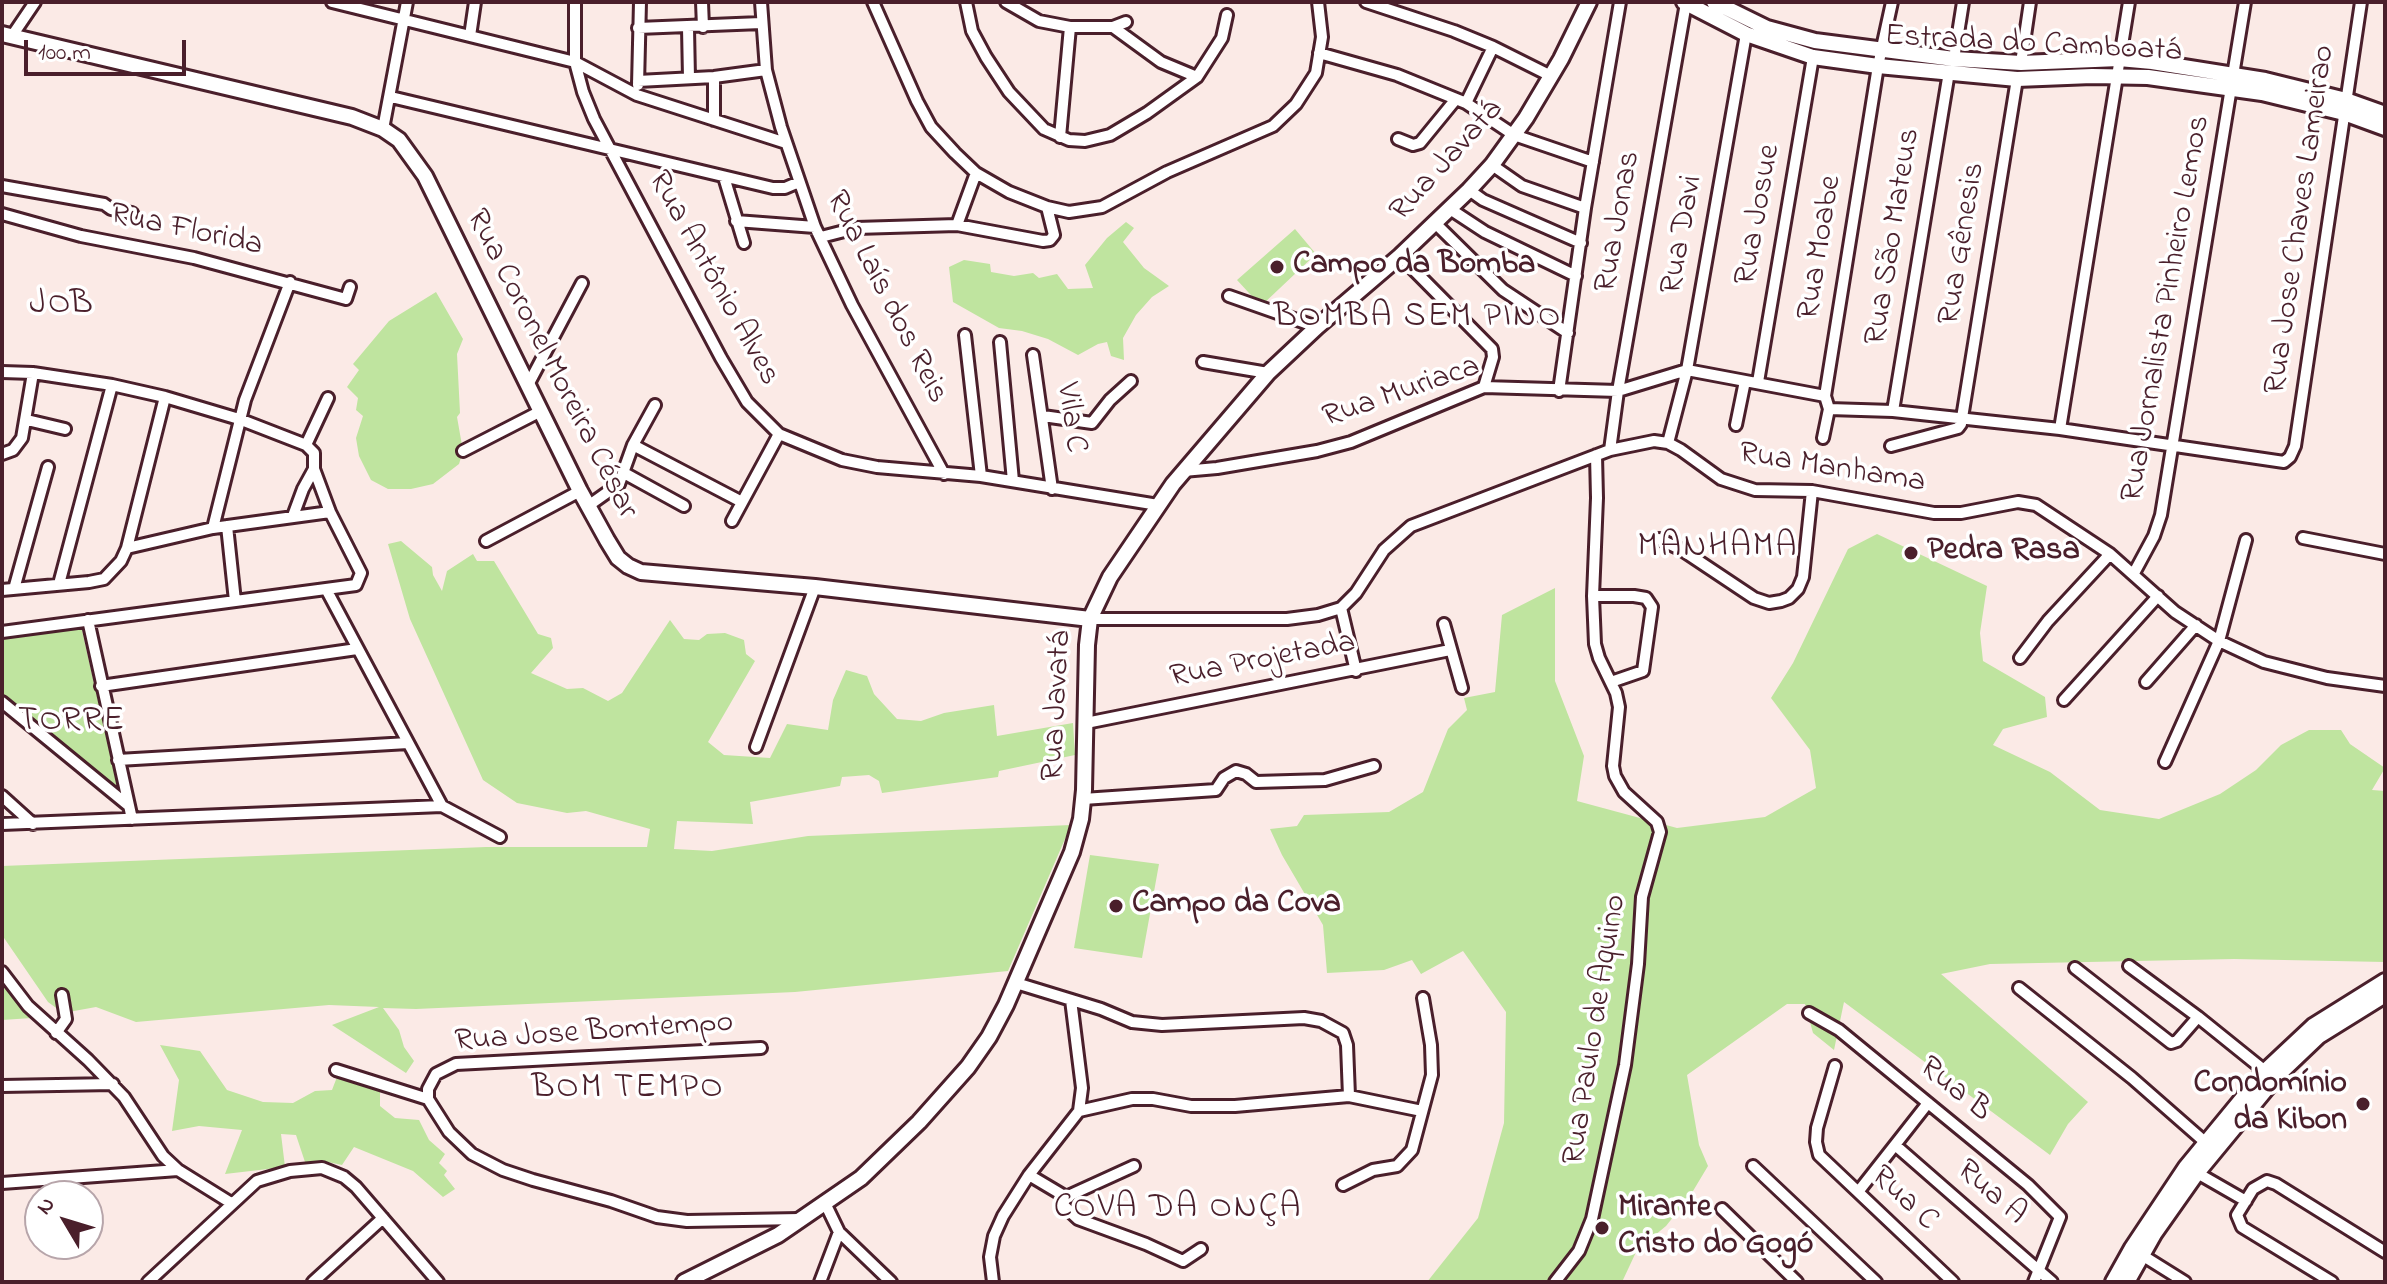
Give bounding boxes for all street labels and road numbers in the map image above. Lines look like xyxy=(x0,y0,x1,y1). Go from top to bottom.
street label: Estrada do Camboatá xyxy=(1884,19,2182,73)
street label: Rua Jose Chaves Lameirao xyxy=(2258,43,2346,397)
street label: Rua Javatá xyxy=(1383,93,1513,231)
street label: Rua Jornalista Pinheiro Lemos xyxy=(2115,113,2221,505)
street label: Rua São Mateus xyxy=(1859,126,1931,348)
street label: Rua Josue xyxy=(1729,142,1791,288)
street label: Rua Jonas xyxy=(1589,148,1651,296)
street label: Rua Gênesis xyxy=(1932,160,1996,328)
street label: Rua Antônio Alves xyxy=(637,165,787,393)
street label: Rua Davi xyxy=(1655,173,1713,297)
street label: Rua Moabe xyxy=(1792,173,1852,323)
street label: Rua Laís dos Reis xyxy=(815,185,955,411)
street label: Rua Florida xyxy=(106,197,266,267)
street label: Rua Coronel Moreira César xyxy=(455,204,645,526)
street label: Rua Muriaca xyxy=(1319,349,1485,439)
street label: Vila C xyxy=(1045,380,1093,456)
street label: Rua Manhama xyxy=(1736,436,1928,504)
street label: Rua Projetada xyxy=(1167,625,1359,699)
street label: Rua Javatá xyxy=(1036,630,1082,782)
street label: Rua Paulo de Aquino xyxy=(1557,892,1637,1168)
street label: Rua Jose Bomtempo xyxy=(453,1005,735,1063)
street label: Rua B xyxy=(1910,1050,1998,1132)
street label: Rua A xyxy=(1947,1153,2033,1235)
street label: Rua C xyxy=(1861,1159,1945,1241)

